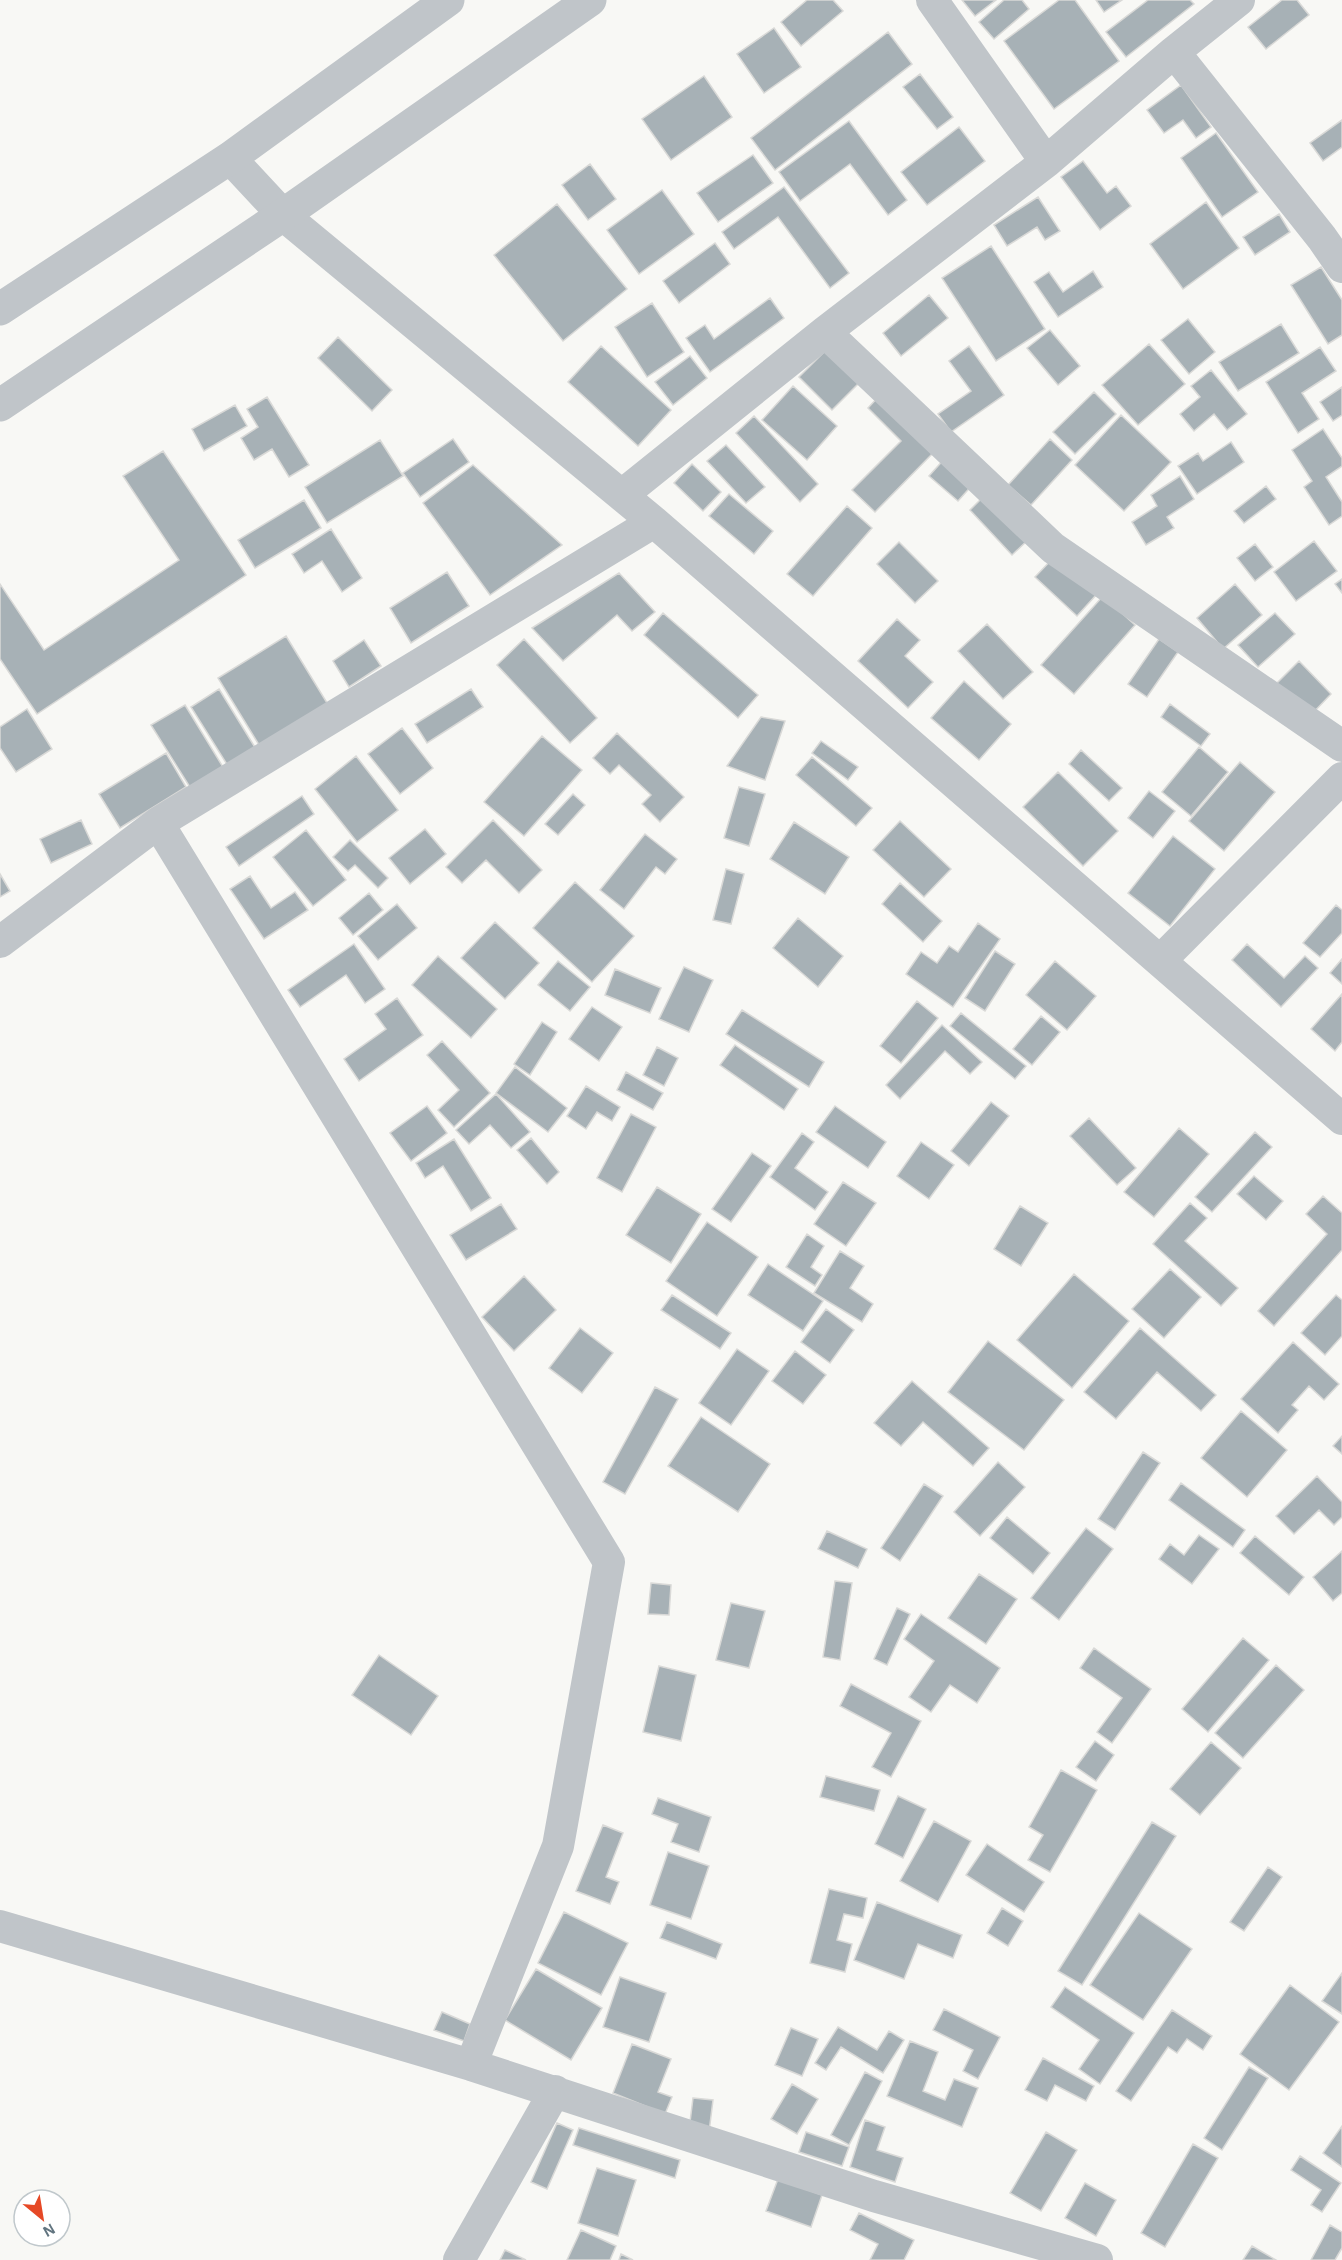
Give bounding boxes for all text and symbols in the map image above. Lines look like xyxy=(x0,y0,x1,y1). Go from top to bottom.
north arrow xyxy=(12,2188,72,2248)
text: N xyxy=(40,2220,58,2240)

